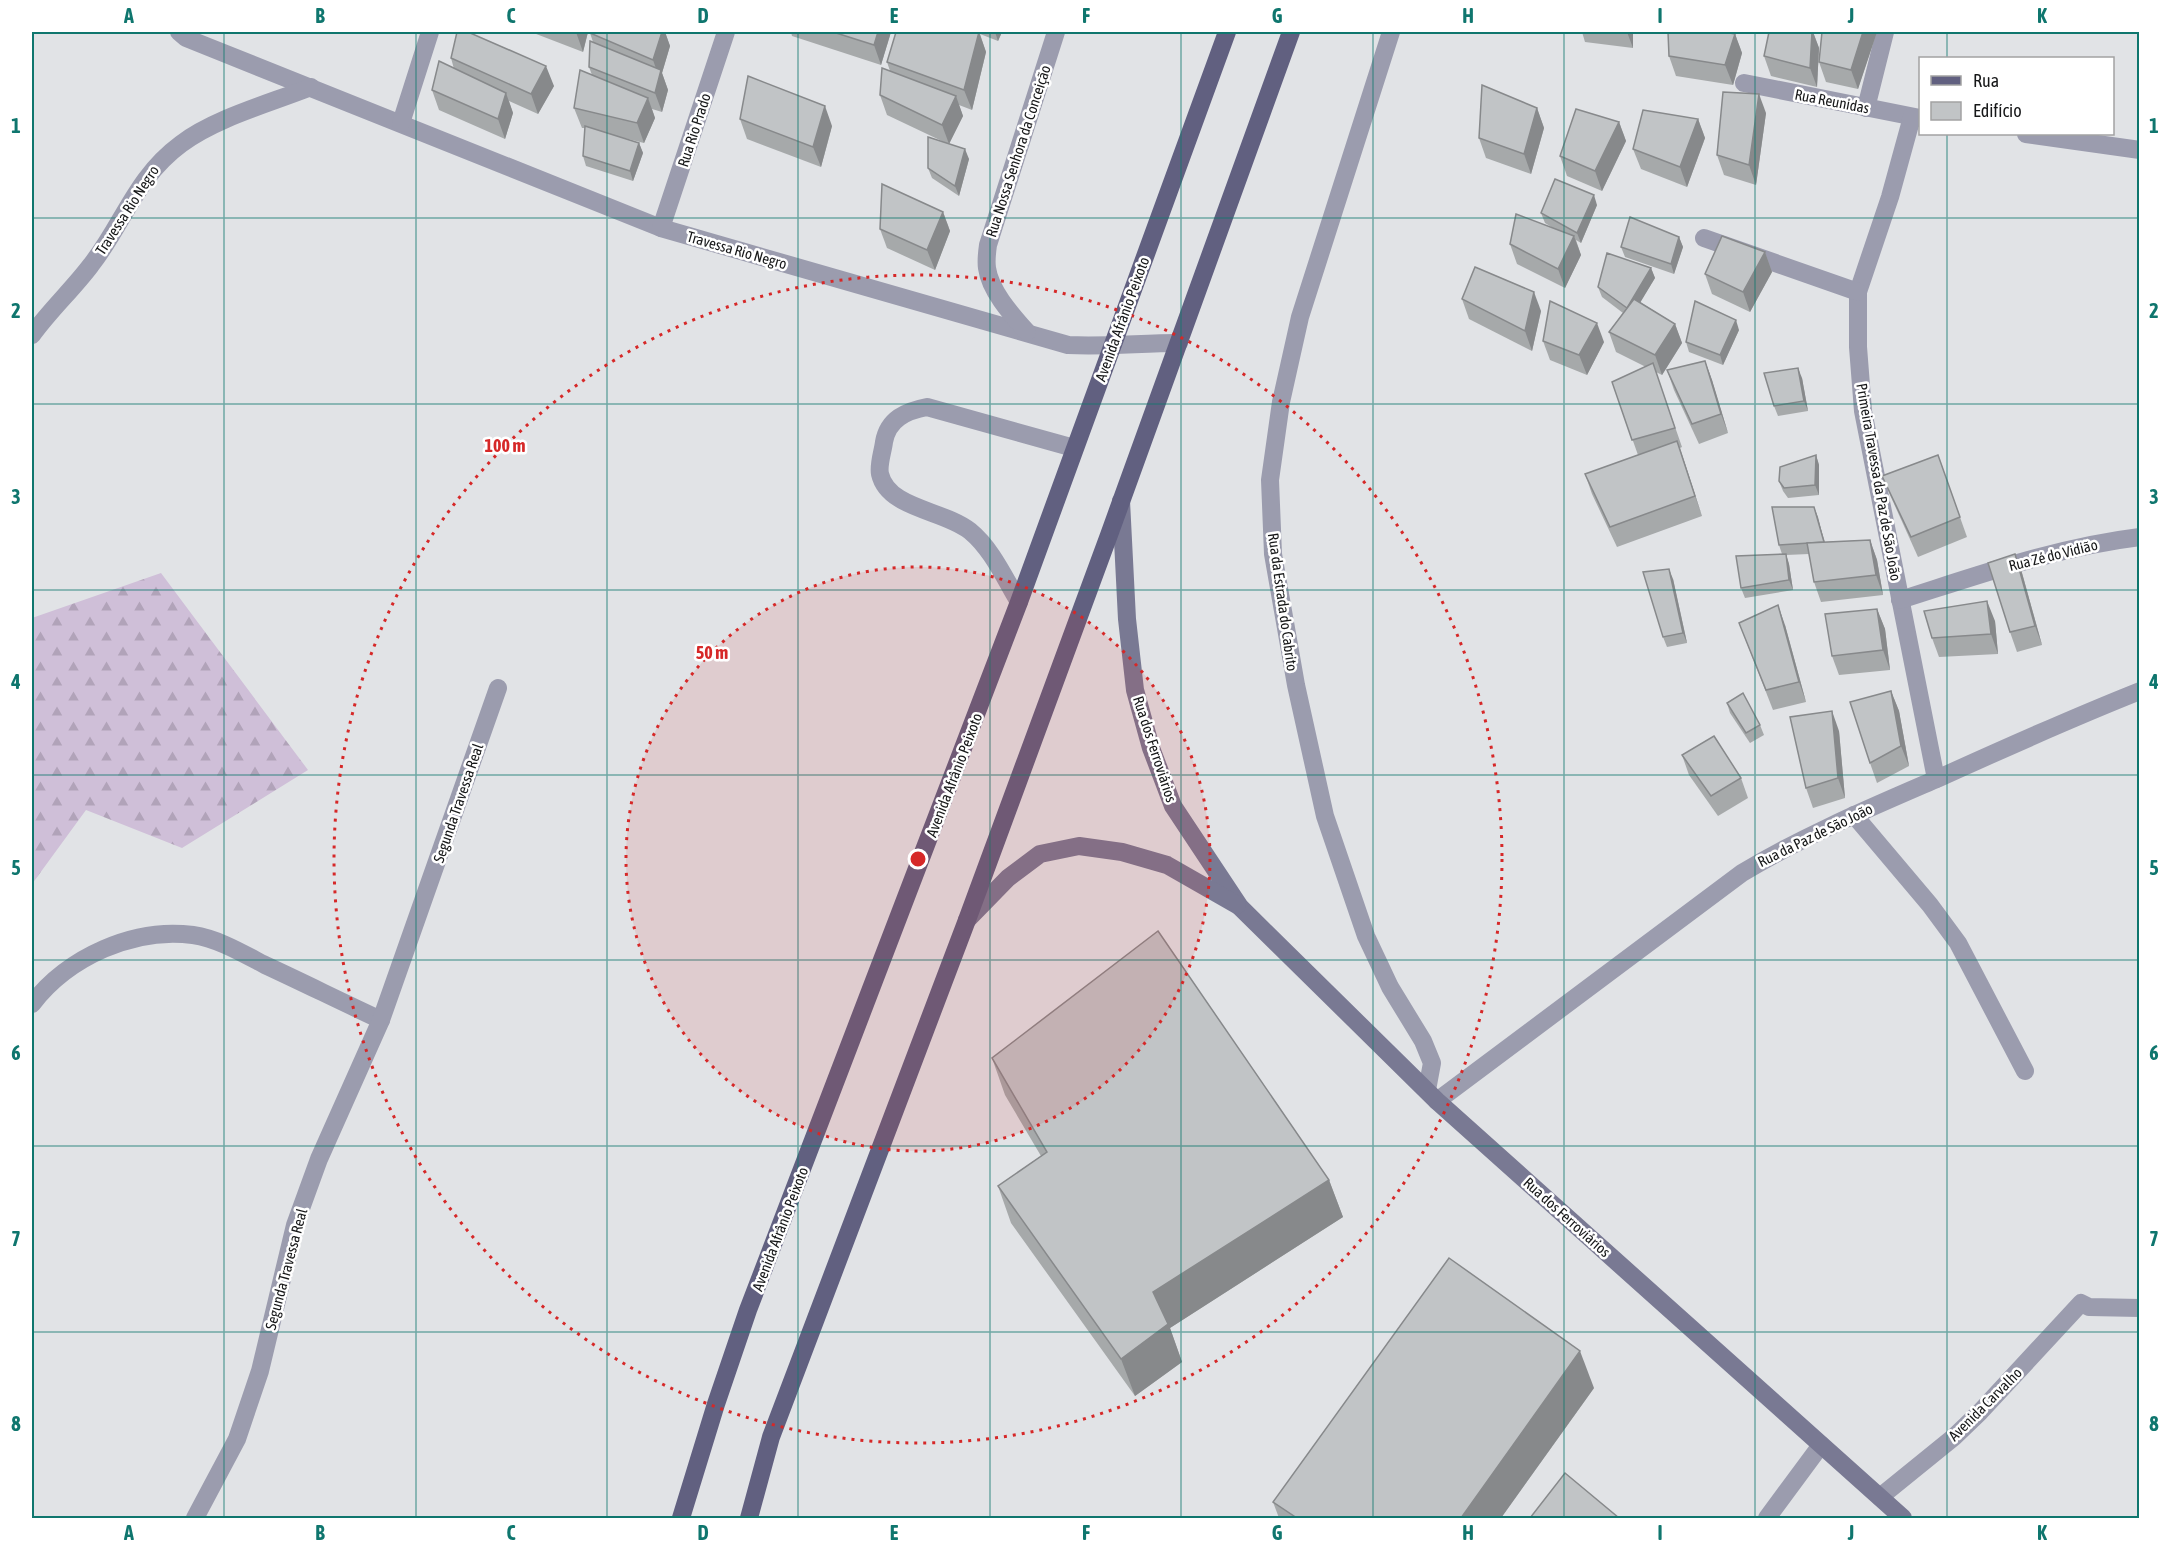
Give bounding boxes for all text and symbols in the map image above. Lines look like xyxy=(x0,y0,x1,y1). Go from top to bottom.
text: A xyxy=(123,4,134,27)
text: B xyxy=(315,4,325,27)
text: C xyxy=(507,4,516,27)
text: D xyxy=(697,4,709,27)
text: E xyxy=(890,4,899,27)
text: F xyxy=(1082,4,1090,27)
text: G xyxy=(1272,4,1283,27)
text: H xyxy=(1462,4,1474,27)
text: I xyxy=(1657,4,1663,27)
text: J xyxy=(1847,4,1854,27)
text: K xyxy=(2037,4,2047,27)
legend xyxy=(1919,57,2114,135)
street label: Rua Nossa Senhora da Conceição xyxy=(982,63,1054,239)
text: Rua xyxy=(1973,70,1999,91)
street label: Rua Reunidas xyxy=(1793,85,1871,117)
street label: Rua Rio Prado xyxy=(674,91,714,169)
text: Edifício xyxy=(1973,100,2022,121)
text: 1 xyxy=(11,114,21,137)
text: 1 xyxy=(2149,114,2159,137)
street label: Travessa Rio Negro xyxy=(92,162,162,258)
street label: Travessa Rio Negro xyxy=(685,228,789,272)
street label: Avenida Afrânio Peixoto xyxy=(1092,254,1152,384)
text: 2 xyxy=(11,299,21,322)
text: 2 xyxy=(2149,299,2159,322)
street label: Primeira Travessa da Paz de São João xyxy=(1853,382,1905,582)
text: 100 m xyxy=(485,435,525,456)
text: 3 xyxy=(11,485,21,508)
text: 3 xyxy=(2149,485,2159,508)
street label: Rua da Estrada do Cabrito xyxy=(1265,532,1301,672)
street label: Rua Zé do Vidião xyxy=(2007,536,2099,574)
text: 50 m xyxy=(696,642,728,663)
text: 4 xyxy=(10,670,21,693)
text: 4 xyxy=(2148,670,2159,693)
street label: Rua dos Ferroviários xyxy=(1130,694,1180,804)
street label: Avenida Afrânio Peixoto xyxy=(923,711,985,839)
street label: Segunda Travessa Real xyxy=(430,741,486,865)
street label: Rua da Paz de São João xyxy=(1755,800,1875,870)
centre of rings xyxy=(908,849,928,869)
text: 5 xyxy=(11,856,21,879)
text: 5 xyxy=(2149,856,2159,879)
text: 6 xyxy=(11,1041,21,1064)
text: 6 xyxy=(2149,1041,2159,1064)
street label: Avenida Afrânio Peixoto xyxy=(749,1165,811,1293)
street label: Rua dos Ferroviários xyxy=(1520,1174,1614,1260)
street label: Segunda Travessa Real xyxy=(262,1207,310,1331)
text: 7 xyxy=(11,1227,21,1250)
text: 7 xyxy=(2149,1227,2159,1250)
street label: Avenida Carvalho xyxy=(1945,1364,2025,1444)
text: 8 xyxy=(11,1412,21,1435)
text: 8 xyxy=(2149,1412,2159,1435)
text: A xyxy=(123,1521,134,1544)
text: B xyxy=(315,1521,325,1544)
text: C xyxy=(507,1521,516,1544)
text: D xyxy=(697,1521,709,1544)
text: E xyxy=(890,1521,899,1544)
text: F xyxy=(1082,1521,1090,1544)
text: G xyxy=(1272,1521,1283,1544)
text: H xyxy=(1462,1521,1474,1544)
text: I xyxy=(1657,1521,1663,1544)
text: J xyxy=(1847,1521,1854,1544)
text: K xyxy=(2037,1521,2047,1544)

